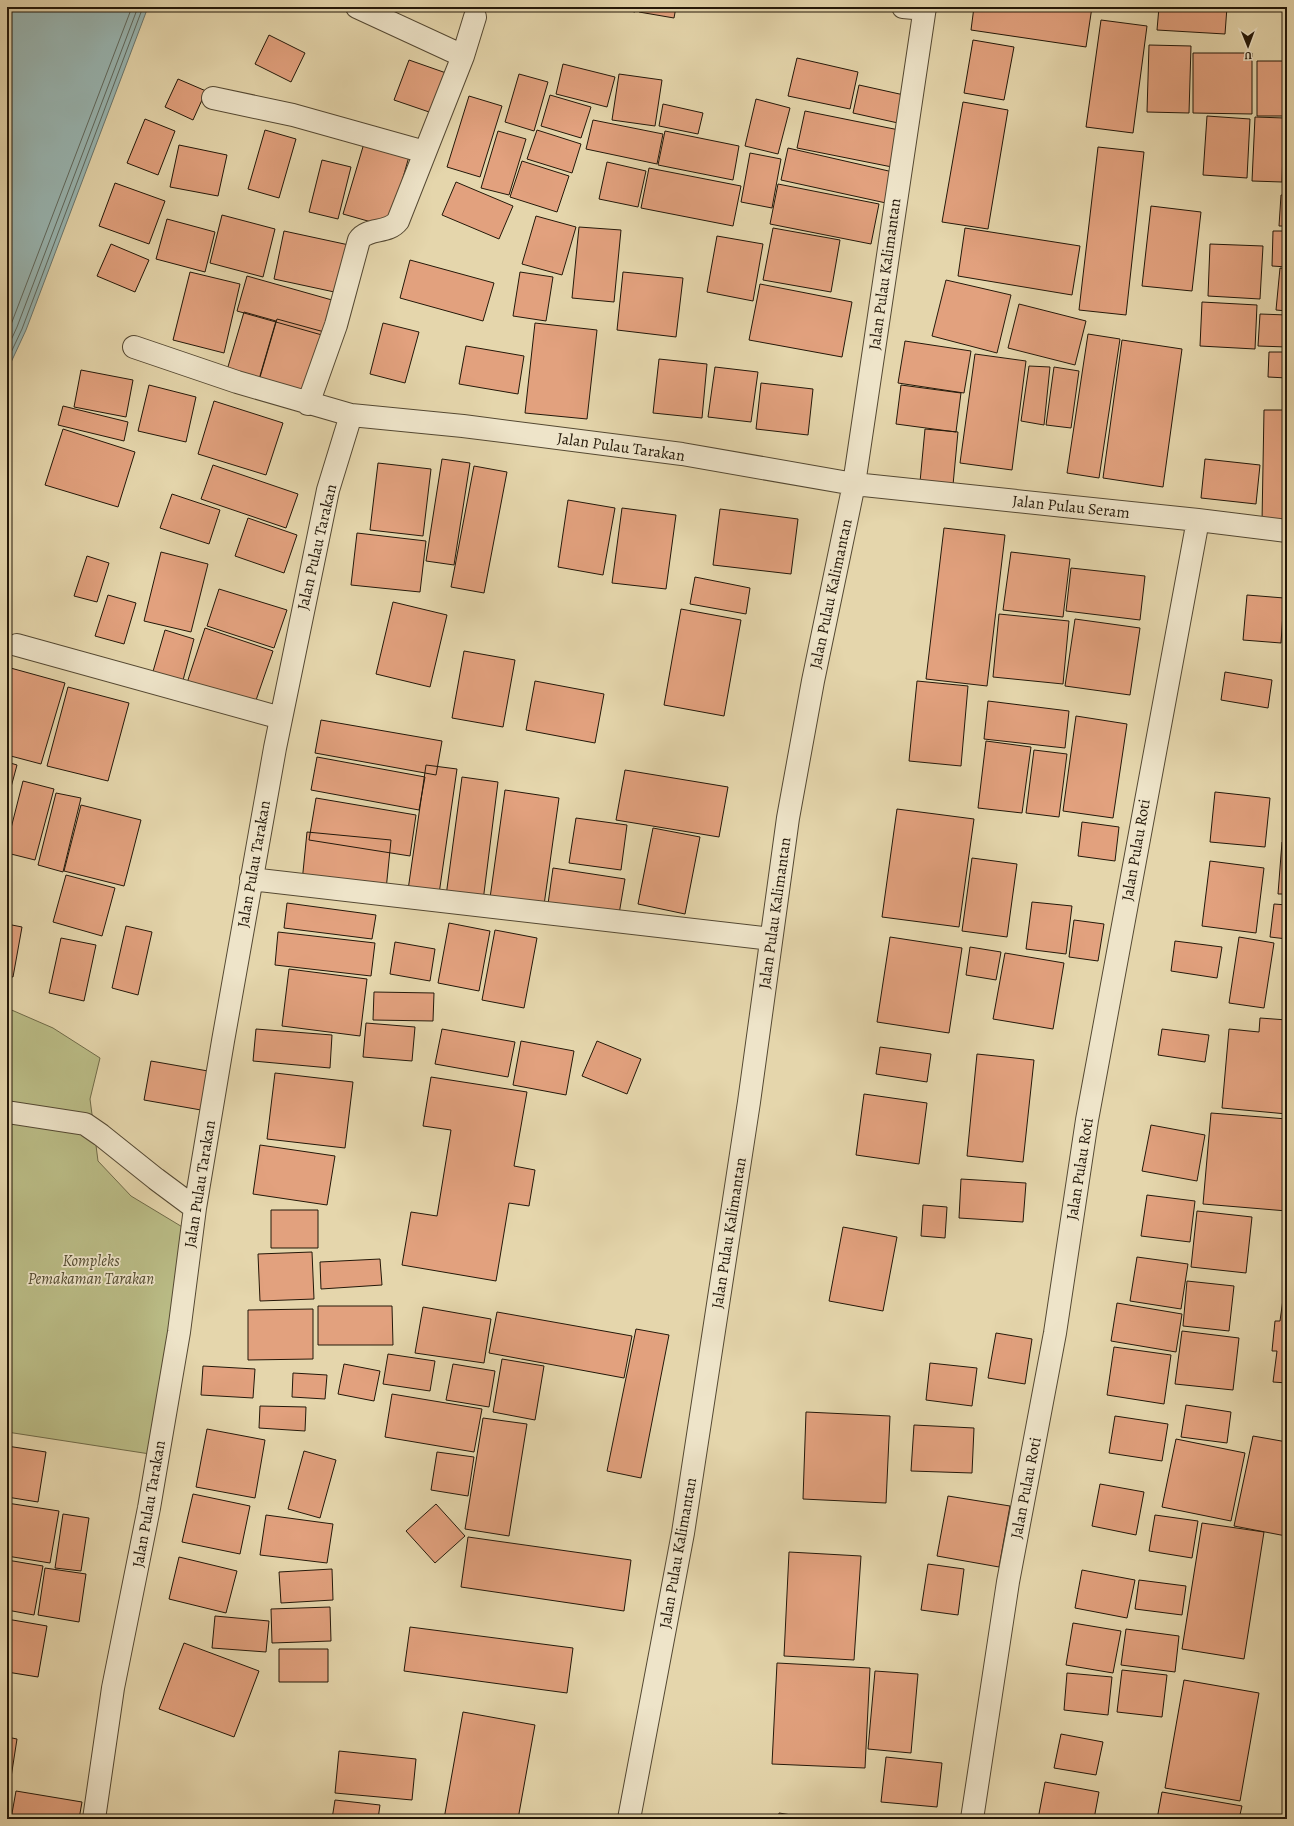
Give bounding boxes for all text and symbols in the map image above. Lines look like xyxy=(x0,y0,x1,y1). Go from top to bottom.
north arrow xyxy=(1228,26,1268,66)
text: U xyxy=(1244,48,1252,63)
street label: Jalan Pulau Kalimantan xyxy=(863,197,907,351)
street label: Jalan Pulau Tarakan xyxy=(556,427,687,467)
street label: Jalan Pulau Tarakan xyxy=(292,482,342,612)
street label: Jalan Pulau Seram xyxy=(1011,490,1131,524)
street label: Jalan Pulau Kalimantan xyxy=(804,517,858,671)
street label: Jalan Pulau Roti xyxy=(1116,797,1156,903)
street label: Jalan Pulau Tarakan xyxy=(232,798,276,929)
street label: Jalan Pulau Kalimantan xyxy=(753,836,797,990)
street label: Jalan Pulau Roti xyxy=(1061,1116,1099,1222)
street label: Jalan Pulau Tarakan xyxy=(179,1118,221,1249)
street label: Jalan Pulau Kalimantan xyxy=(706,1156,752,1310)
park label: Kompleks Pemakaman Tarakan xyxy=(28,1250,154,1290)
street label: Jalan Pulau Roti xyxy=(1005,1435,1047,1541)
street label: Jalan Pulau Tarakan xyxy=(127,1438,171,1569)
street label: Jalan Pulau Kalimantan xyxy=(654,1476,702,1630)

